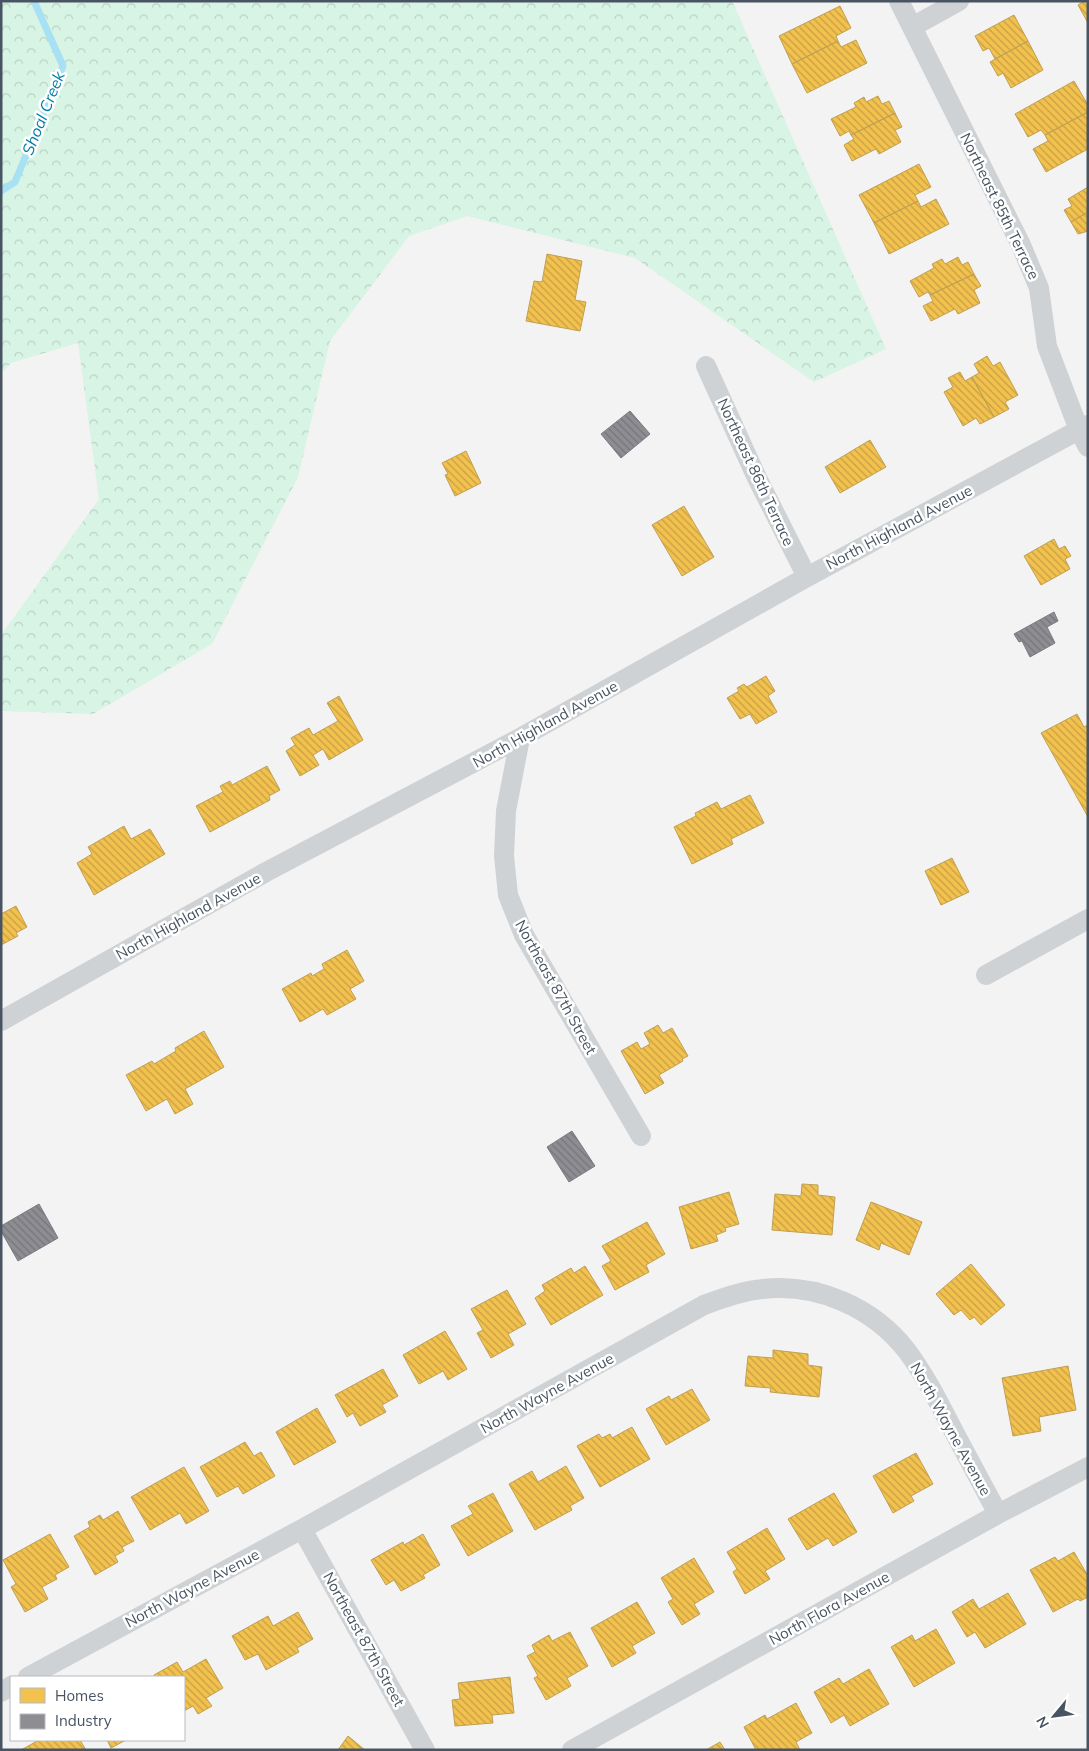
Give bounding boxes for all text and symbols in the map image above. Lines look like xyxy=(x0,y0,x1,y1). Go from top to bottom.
water label: Shoal Creek xyxy=(17,68,69,158)
street label: Northeast 85th Terrace xyxy=(956,130,1044,282)
street label: Northeast 86th Terrace xyxy=(713,395,799,549)
street label: North Highland Avenue xyxy=(823,480,975,574)
street label: North Highland Avenue xyxy=(469,676,621,772)
street label: North Highland Avenue xyxy=(112,868,264,964)
street label: Northeast 87th Street xyxy=(511,916,601,1058)
street label: North Wayne Avenue xyxy=(477,1348,617,1438)
street label: North Wayne Avenue xyxy=(906,1359,996,1499)
street label: North Wayne Avenue xyxy=(122,1545,262,1631)
street label: North Flora Avenue xyxy=(766,1567,892,1649)
street label: Northeast 87th Street xyxy=(319,1568,409,1710)
legend xyxy=(10,1676,185,1741)
text: Homes xyxy=(55,1686,104,1705)
north arrow xyxy=(1029,1691,1079,1741)
text: Industry xyxy=(55,1711,112,1730)
text: N xyxy=(1032,1713,1053,1731)

